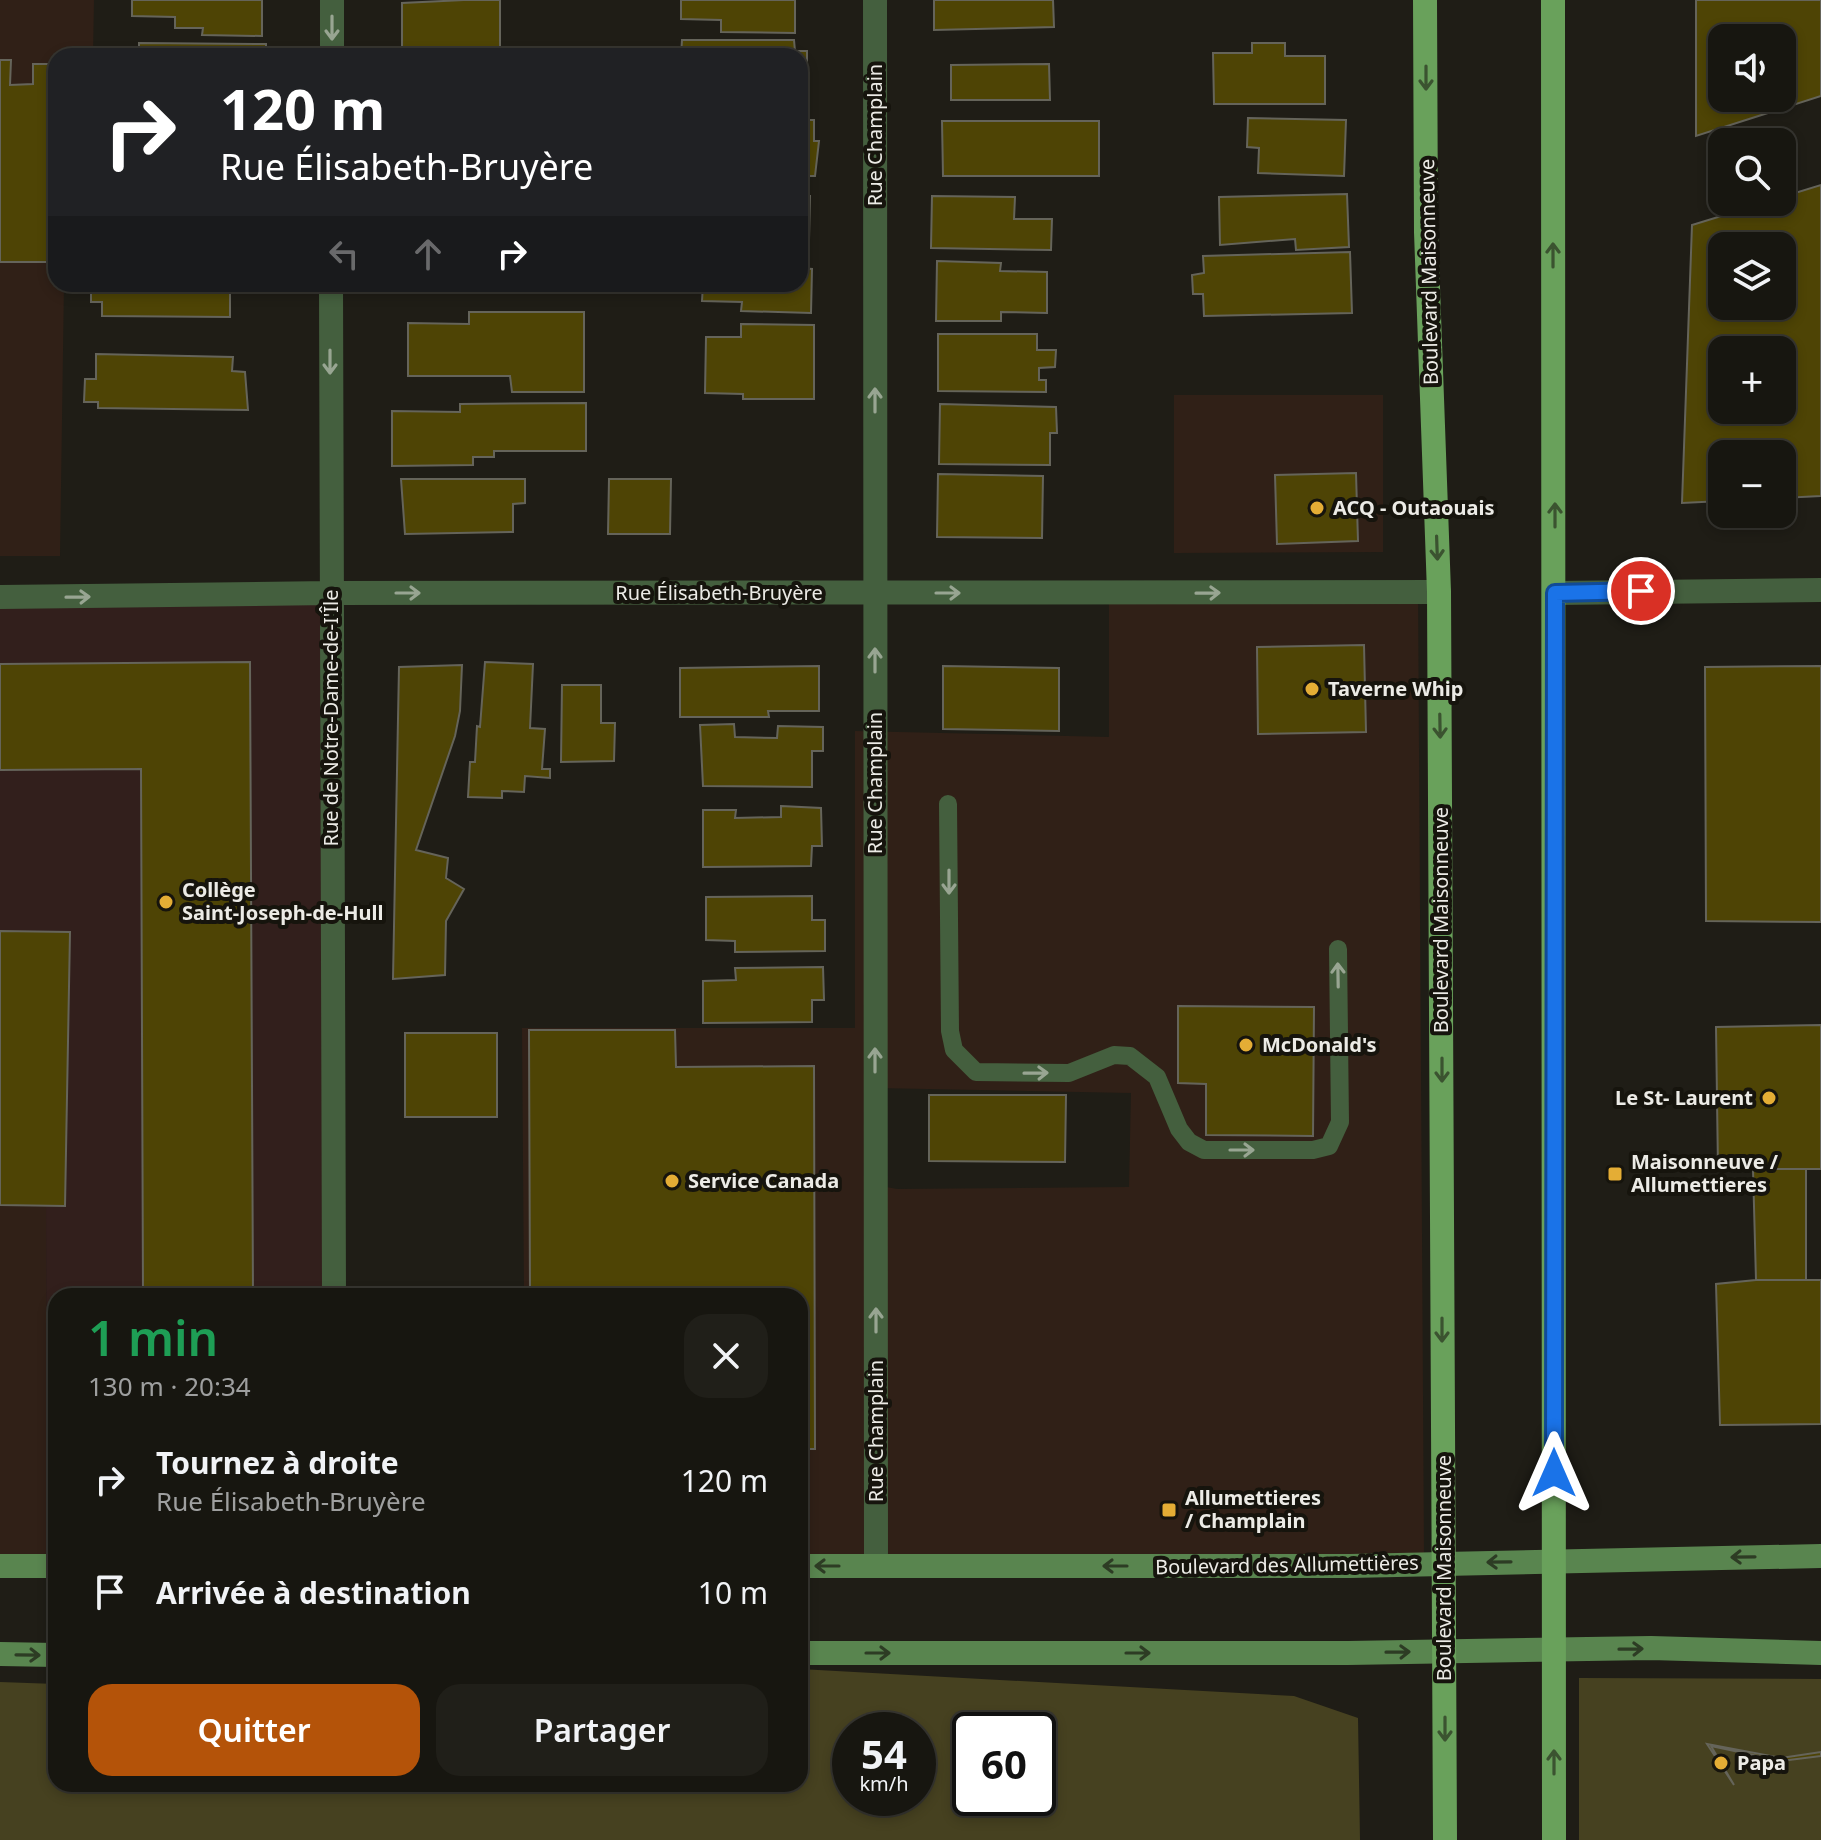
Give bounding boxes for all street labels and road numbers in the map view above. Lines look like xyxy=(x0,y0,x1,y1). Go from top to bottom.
street label: Rue Champlain xyxy=(861,64,888,206)
street label: Boulevard Maisonneuve xyxy=(1413,159,1444,385)
street label: Rue Élisabeth-Bruyère xyxy=(615,579,823,606)
street label: Rue de Notre-Dame-de-I'Île xyxy=(317,590,344,846)
street label: Rue Champlain xyxy=(861,712,888,854)
street label: Boulevard Maisonneuve xyxy=(1427,807,1454,1033)
street label: Rue Champlain xyxy=(862,1360,889,1502)
street label: Boulevard Maisonneuve xyxy=(1430,1455,1457,1681)
street label: Boulevard des Allumettières xyxy=(1155,1549,1419,1580)

